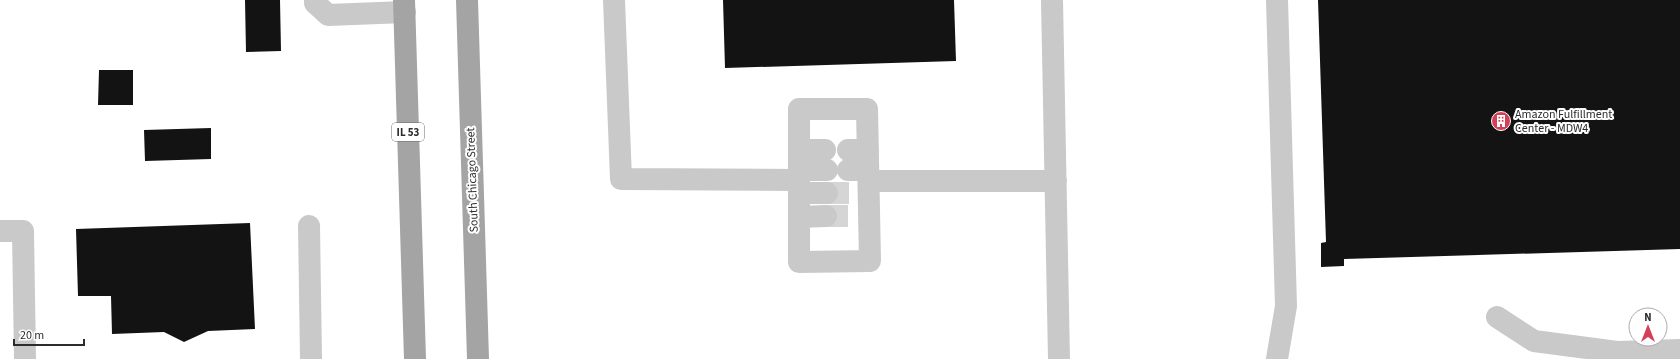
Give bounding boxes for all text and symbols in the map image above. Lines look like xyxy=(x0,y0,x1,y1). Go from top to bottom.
place label: Amazon Fulfillment Center - MDW4 xyxy=(1515,106,1612,137)
building icon: Amazon Fulfillment Center - MDW4 xyxy=(1490,110,1512,132)
road number: IL 53 xyxy=(392,123,424,141)
street label: South Chicago Street xyxy=(462,127,483,233)
north arrow xyxy=(1628,307,1668,347)
text: N xyxy=(1644,310,1652,325)
scale bar xyxy=(14,321,84,347)
text: 20 m xyxy=(20,327,44,344)

